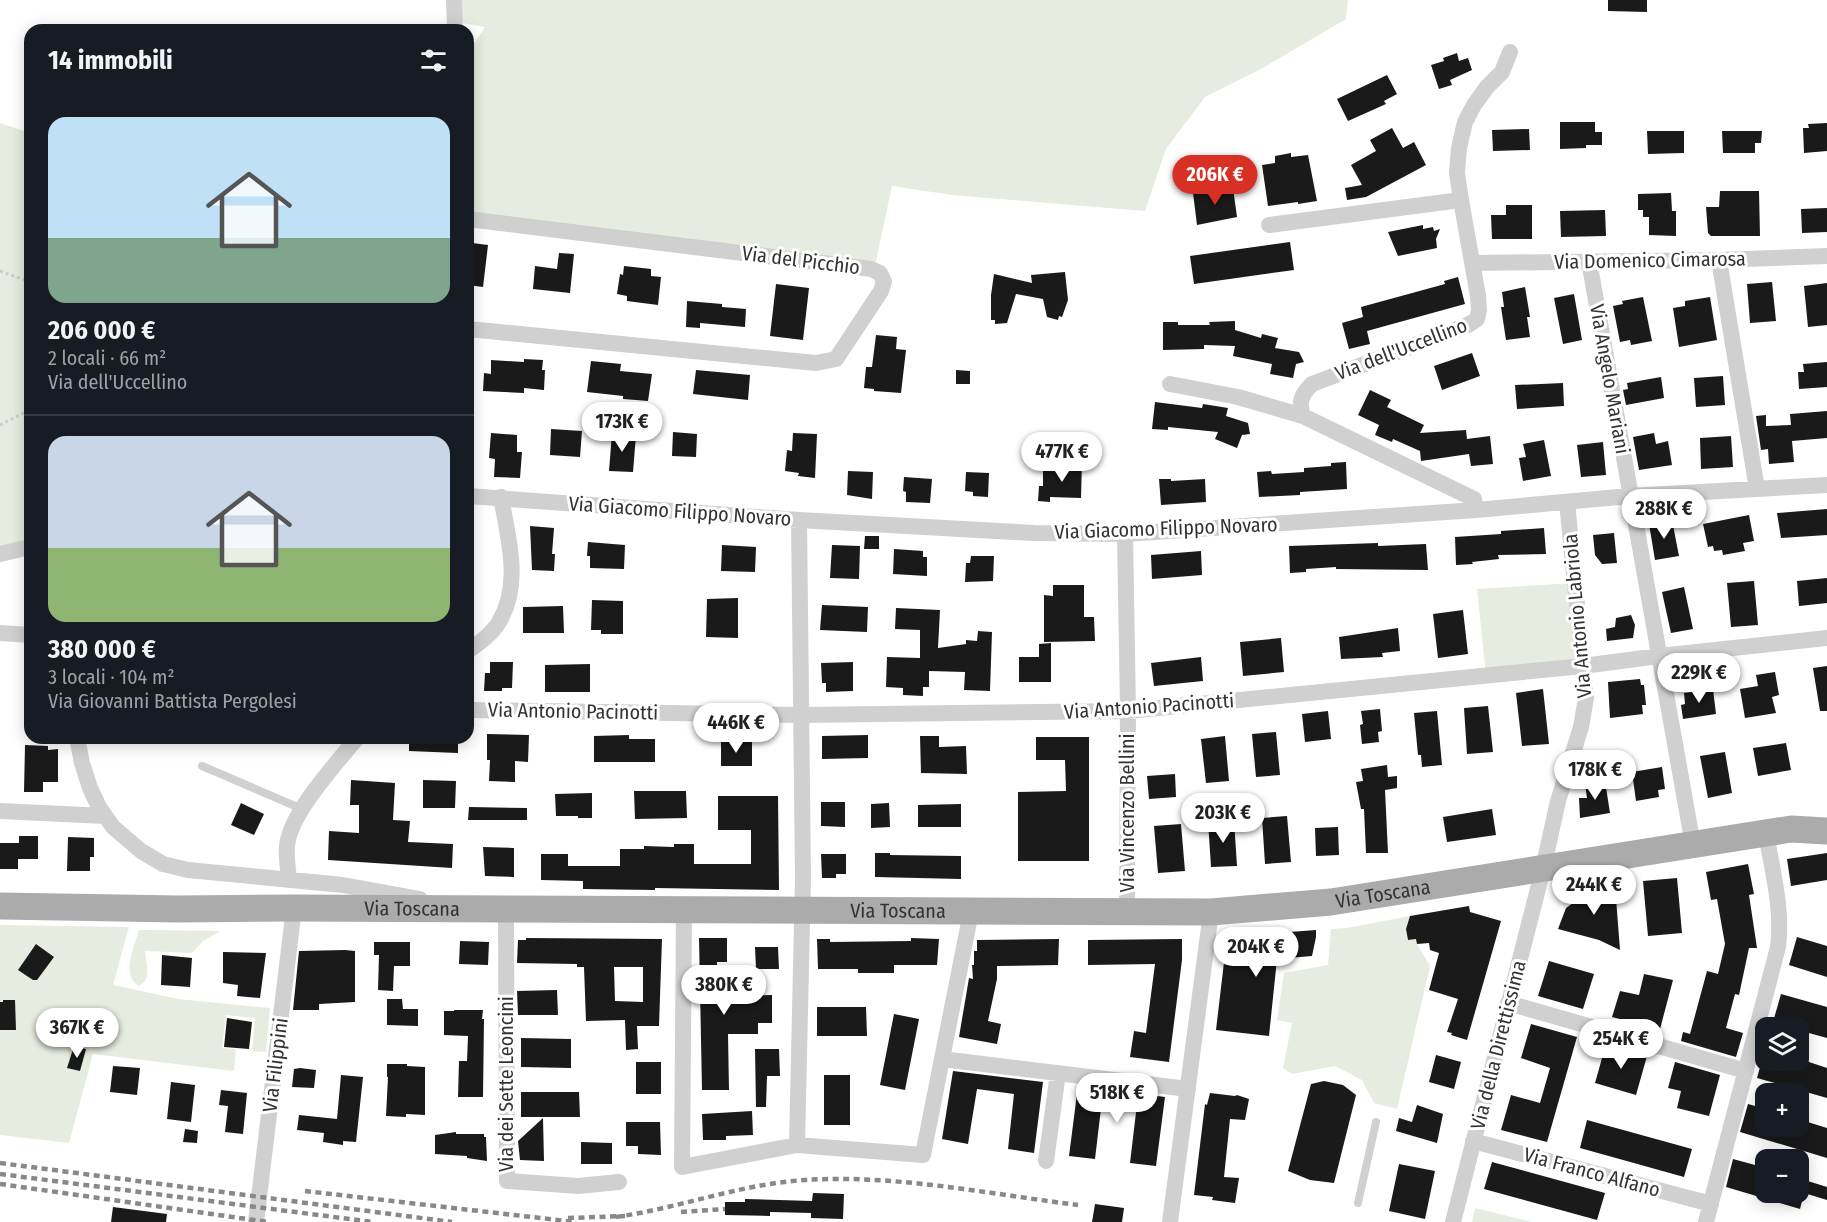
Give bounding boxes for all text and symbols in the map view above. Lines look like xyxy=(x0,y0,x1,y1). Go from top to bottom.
icon: filters xyxy=(417,44,450,77)
text: 14 immobili xyxy=(48,45,173,76)
pin: 206K € xyxy=(1166,155,1264,206)
icon: home xyxy=(195,156,303,264)
text: 206K € xyxy=(1186,162,1244,186)
street label: Via del Picchio xyxy=(741,241,861,279)
street label: Via Domenico Cimarosa xyxy=(1554,246,1746,274)
street label: Via Angelo Mariani xyxy=(1585,302,1635,456)
street label: Via dell'Uccellino xyxy=(1332,313,1470,385)
text: 206 000 € xyxy=(48,315,155,346)
text: 2 locali · 66 m² xyxy=(48,346,166,370)
text: Via dell'Uccellino xyxy=(48,370,187,394)
pin: 173K € xyxy=(573,402,671,453)
text: 173K € xyxy=(596,409,648,433)
pin: 477K € xyxy=(1013,432,1111,483)
text: 477K € xyxy=(1035,439,1089,463)
icon: home xyxy=(195,475,303,583)
pin: 288K € xyxy=(1615,489,1713,540)
street label: Via Giacomo Filippo Novaro xyxy=(568,491,792,531)
text: 288K € xyxy=(1636,496,1692,520)
street label: Via Giacomo Filippo Novaro xyxy=(1054,512,1278,544)
street label: Via Antonio Labriola xyxy=(1558,533,1596,699)
text: 380 000 € xyxy=(48,634,156,665)
pin: 229K € xyxy=(1650,653,1748,704)
text: 229K € xyxy=(1671,660,1727,684)
text: 3 locali · 104 m² xyxy=(48,665,174,689)
street label: Via Antonio Pacinotti xyxy=(1063,688,1235,724)
text: Via Giovanni Battista Pergolesi xyxy=(48,689,297,713)
street label: Via Antonio Pacinotti xyxy=(488,698,658,724)
pin: 446K € xyxy=(687,703,785,754)
text: 446K € xyxy=(707,710,765,734)
street label: Via Vincenzo Bellini xyxy=(1115,733,1139,893)
pin: 178K € xyxy=(1546,750,1644,801)
text: 178K € xyxy=(1568,757,1622,781)
pin: 203K € xyxy=(1174,793,1272,844)
text: 203K € xyxy=(1195,800,1251,824)
pin: 244K € xyxy=(1545,865,1643,916)
text: 244K € xyxy=(1566,872,1622,896)
street label: Via Toscana xyxy=(1334,874,1432,913)
street label: Via Toscana xyxy=(364,896,460,921)
street label: Via Toscana xyxy=(850,898,946,923)
pin: 204K € xyxy=(1207,927,1305,978)
text: 204K € xyxy=(1228,934,1284,958)
street label: Via della Direttissima xyxy=(1465,958,1531,1132)
pin: 380K € xyxy=(675,965,773,1016)
text: 380K € xyxy=(695,972,753,996)
street label: Via dei Sette Leoncini xyxy=(494,996,518,1172)
pin: 367K € xyxy=(28,1008,126,1059)
text: 367K € xyxy=(50,1015,104,1039)
street label: Via Filippini xyxy=(257,1016,293,1114)
map controls xyxy=(1755,1017,1809,1203)
button: layers xyxy=(1755,1017,1809,1071)
pin: 254K € xyxy=(1572,1019,1670,1070)
text: 254K € xyxy=(1593,1026,1649,1050)
pin: 518K € xyxy=(1068,1073,1166,1124)
text: 518K € xyxy=(1090,1080,1144,1104)
button: + xyxy=(1755,1083,1809,1137)
street label: Via Franco Alfano xyxy=(1521,1142,1663,1202)
button: − xyxy=(1755,1149,1809,1203)

